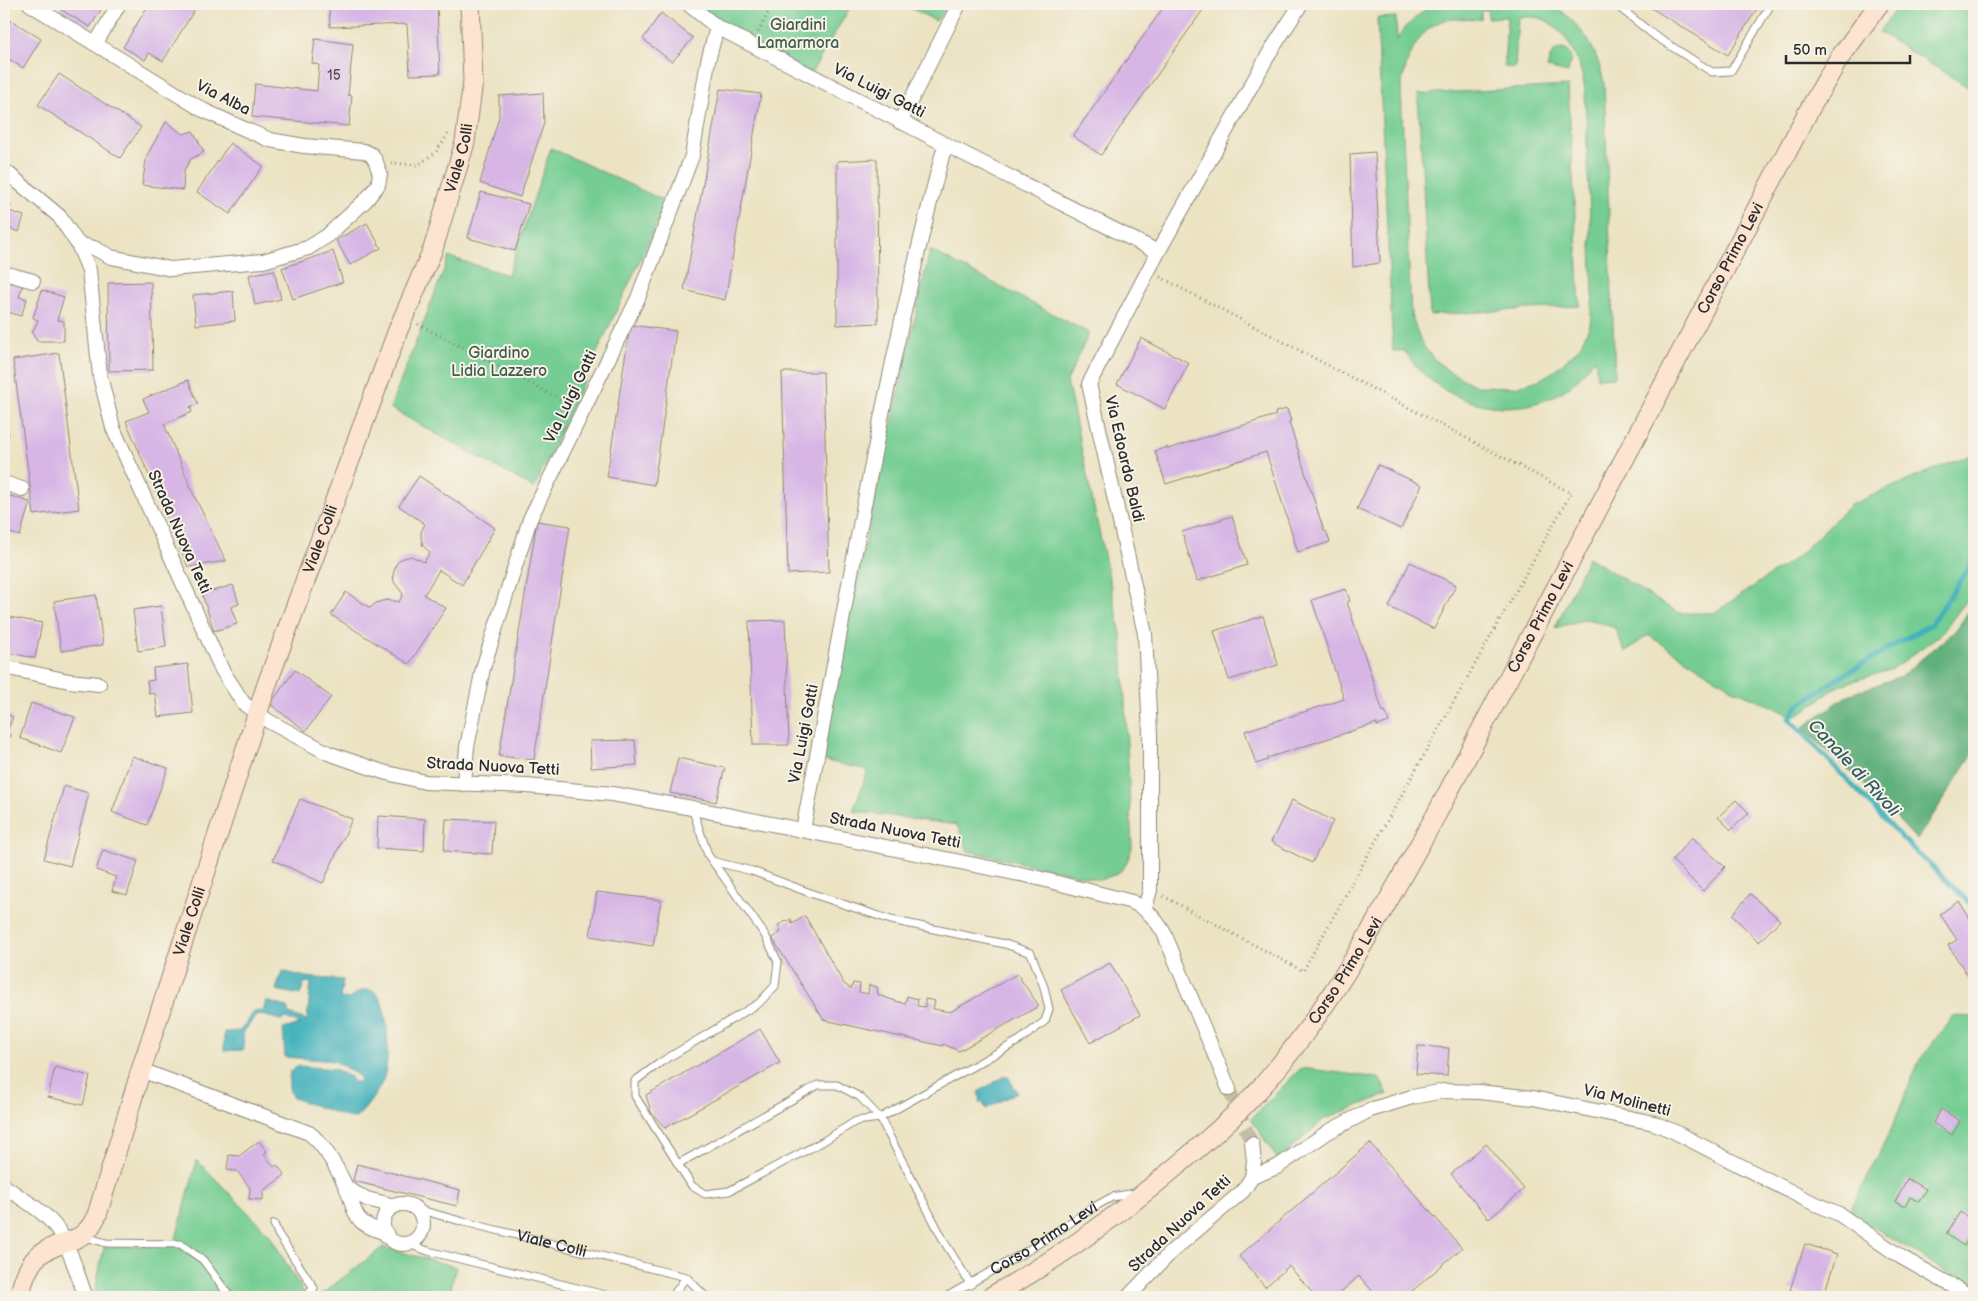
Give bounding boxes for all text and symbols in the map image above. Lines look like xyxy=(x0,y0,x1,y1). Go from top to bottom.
park label: Giardini Lamarmora xyxy=(757,16,839,53)
scale bar xyxy=(1786,32,1909,64)
text: 50 m xyxy=(1793,41,1827,60)
street label: Via Luigi Gatti xyxy=(830,60,928,122)
house number: 15 xyxy=(327,67,341,84)
street label: Via Alba xyxy=(193,76,253,120)
street label: Viale Colli xyxy=(441,122,477,195)
street label: Corso Primo Levi xyxy=(1693,199,1768,317)
park label: Giardino Lidia Lazzero xyxy=(451,344,547,381)
street label: Via Luigi Gatti xyxy=(540,348,602,446)
street label: Via Edoardo Baldi xyxy=(1100,394,1148,524)
street label: Strada Nuova Tetti xyxy=(143,467,215,597)
street label: Viale Colli xyxy=(299,503,342,576)
street label: Corso Primo Levi xyxy=(1503,558,1578,676)
street label: Via Luigi Gatti xyxy=(785,683,823,785)
water label: Canale di Rivoli xyxy=(1804,715,1905,822)
street label: Strada Nuova Tetti xyxy=(426,754,560,780)
street label: Strada Nuova Tetti xyxy=(828,809,962,853)
street label: Viale Colli xyxy=(169,885,210,958)
street label: Corso Primo Levi xyxy=(1304,914,1386,1028)
street label: Via Molinetti xyxy=(1581,1081,1673,1121)
street label: Strada Nuova Tetti xyxy=(1125,1172,1235,1276)
street label: Corso Primo Levi xyxy=(987,1198,1101,1279)
street label: Viale Colli xyxy=(515,1226,589,1262)

